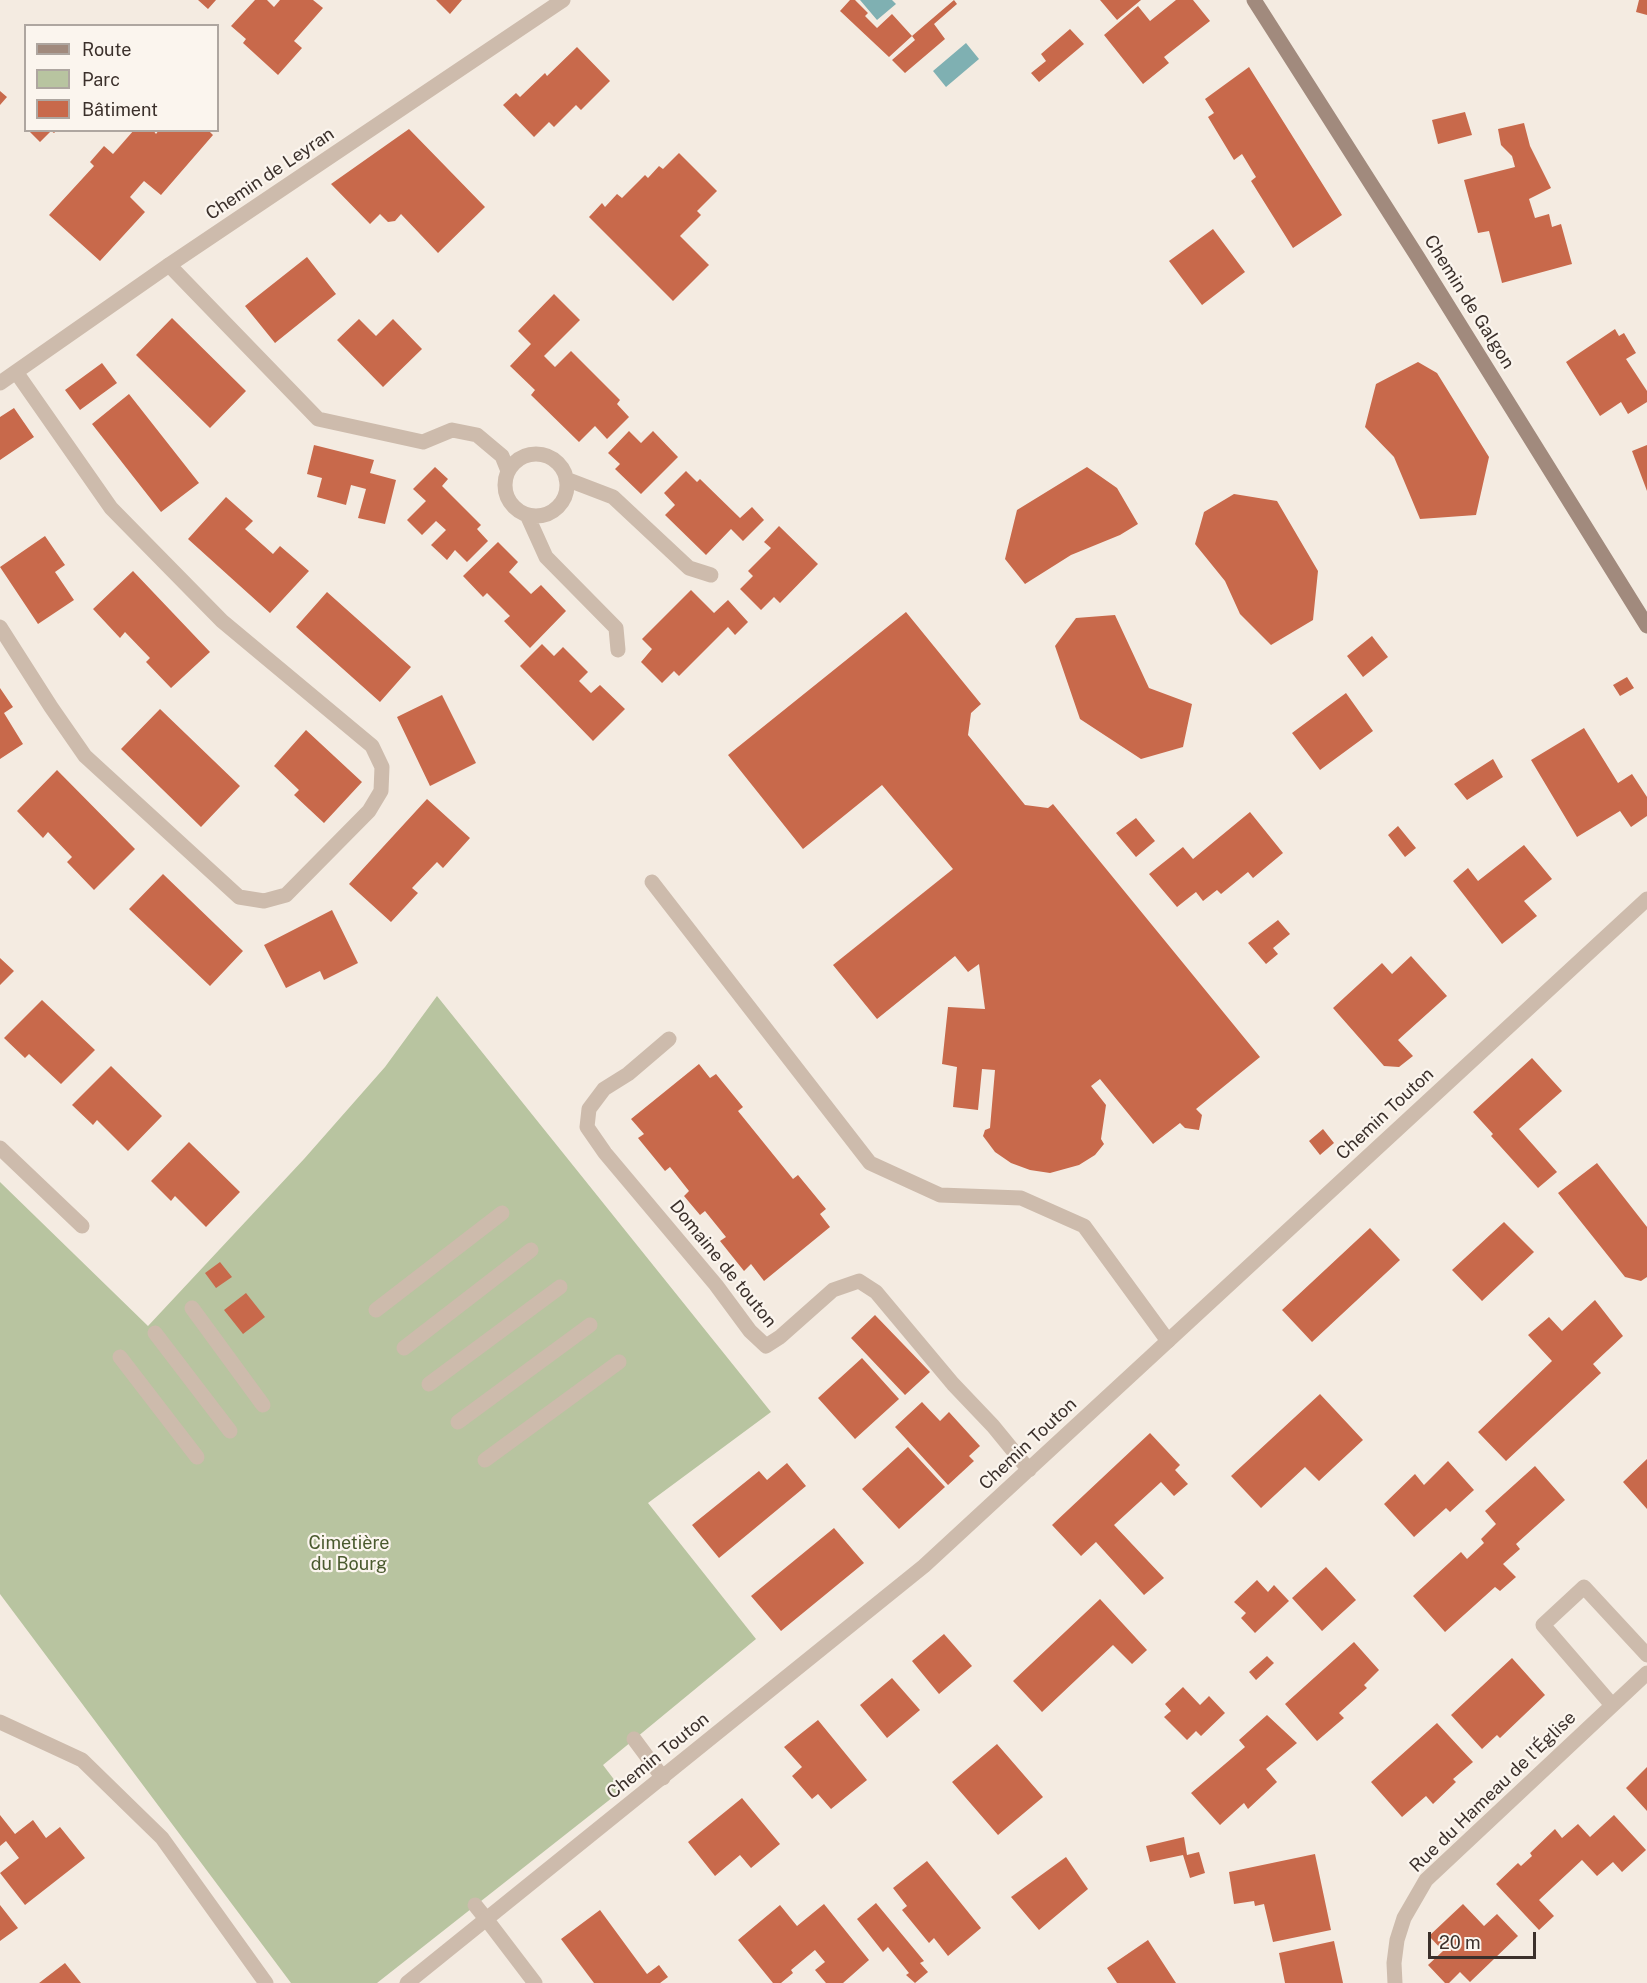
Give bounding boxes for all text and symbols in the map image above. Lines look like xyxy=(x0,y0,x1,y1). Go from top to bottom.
legend xyxy=(24,24,219,132)
text: Route xyxy=(82,39,131,60)
text: Parc xyxy=(82,69,120,90)
text: Bâtiment xyxy=(82,99,158,120)
street label: Chemin de Leyran xyxy=(202,123,338,225)
street label: Chemin de Galgon xyxy=(1419,231,1519,373)
street label: Chemin Touton xyxy=(1332,1063,1438,1165)
street label: Domaine de touton xyxy=(665,1196,781,1332)
street label: Chemin Touton xyxy=(975,1393,1081,1495)
park label: Cimetière du Bourg xyxy=(308,1532,390,1574)
street label: Rue du Hameau de l'Église xyxy=(1406,1707,1580,1877)
street label: Chemin Touton xyxy=(603,1708,713,1804)
scale bar xyxy=(1431,1920,1539,1958)
text: 20 m xyxy=(1439,1932,1481,1953)

